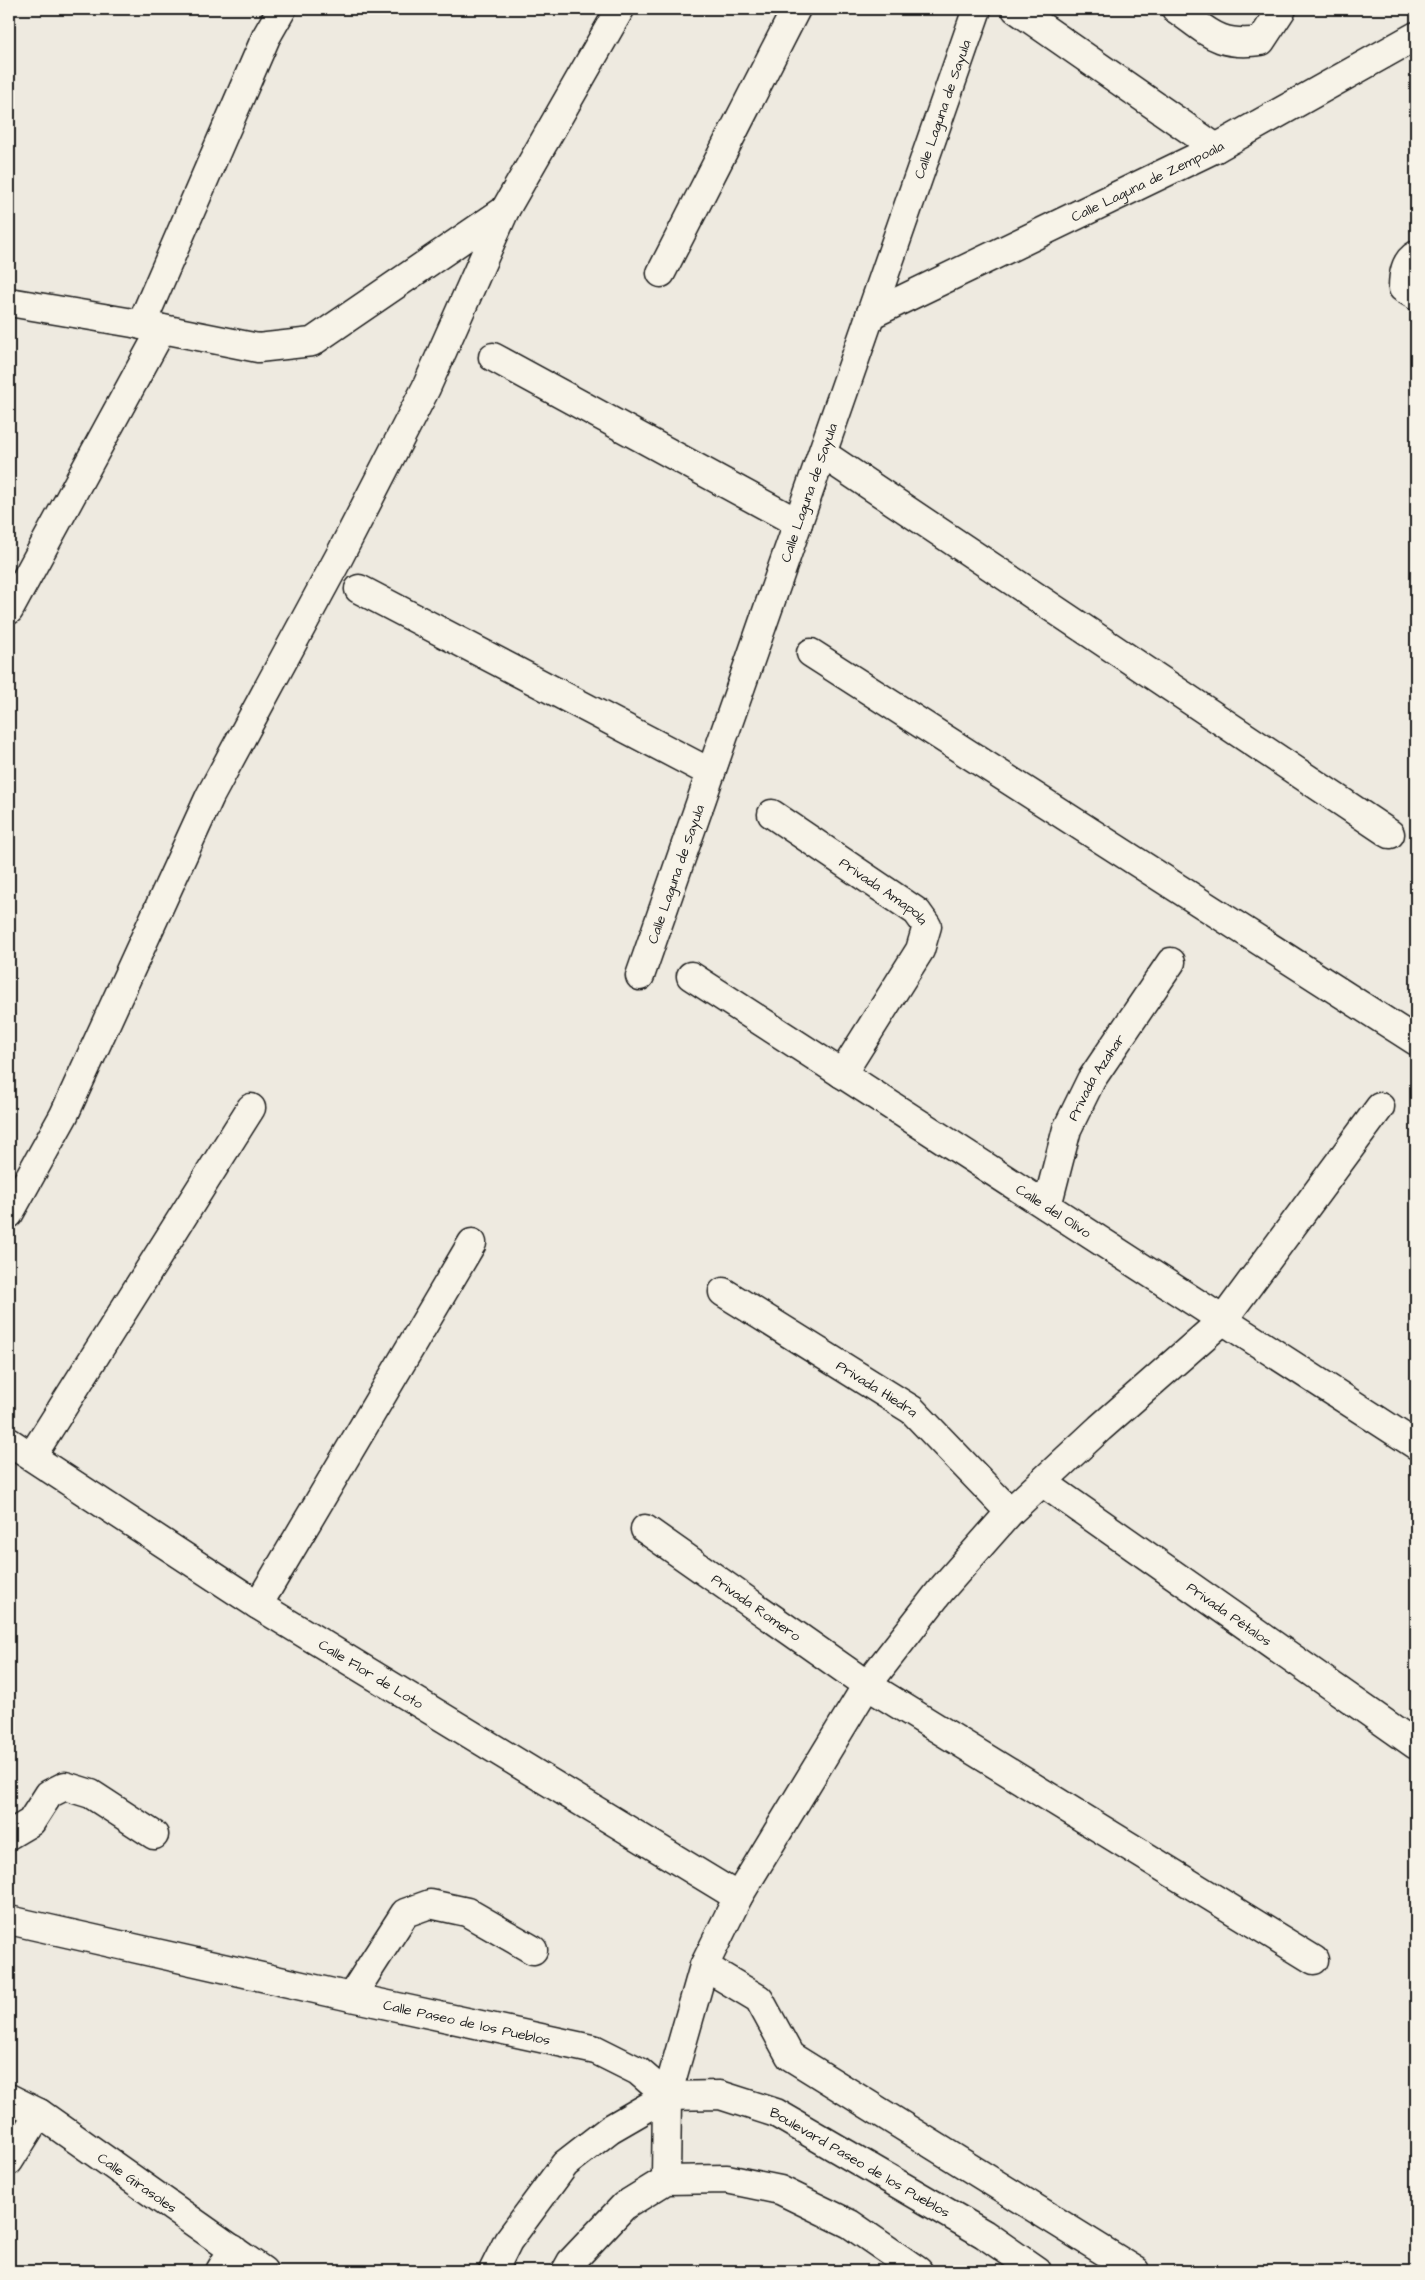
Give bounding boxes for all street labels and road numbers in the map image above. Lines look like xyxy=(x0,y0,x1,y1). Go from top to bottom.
street label: Calle Laguna de Sayula xyxy=(910,37,977,182)
street label: Calle Laguna de Zempoala xyxy=(1068,136,1228,227)
street label: Calle Laguna de Sayula xyxy=(776,421,843,565)
street label: Calle Laguna de Sayula xyxy=(643,802,710,947)
street label: Privada Amapola xyxy=(835,853,932,929)
street label: Privada Azahar xyxy=(1064,1030,1130,1124)
street label: Calle del Olivo xyxy=(1012,1180,1095,1243)
street label: Privada Hiedra xyxy=(832,1356,923,1422)
street label: Privada Romero xyxy=(707,1570,805,1646)
street label: Privada Pétalos xyxy=(1182,1578,1275,1651)
street label: Calle Flor de Loto xyxy=(314,1635,427,1714)
street label: Calle Paseo de los Pueblos xyxy=(381,1995,552,2051)
street label: Boulevard Paseo de los Pueblos xyxy=(767,2103,953,2223)
street label: Calle Girasoles xyxy=(93,2148,181,2218)

